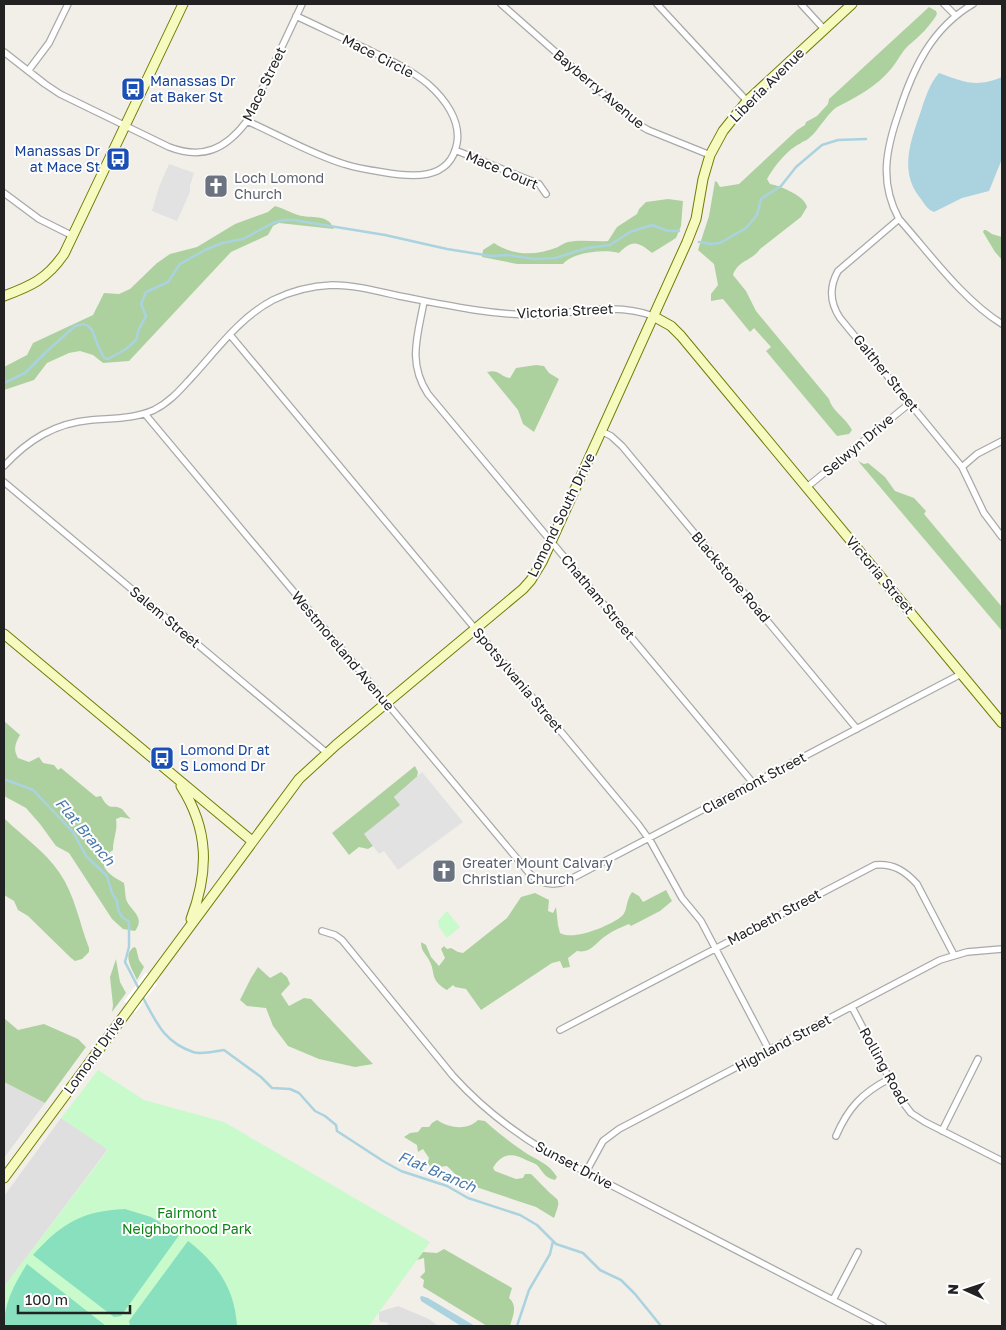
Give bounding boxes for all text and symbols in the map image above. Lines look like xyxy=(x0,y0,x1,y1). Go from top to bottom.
street label: Mace Circle xyxy=(340,30,417,81)
street label: Mace Street xyxy=(238,44,289,124)
street label: Liberia Avenue xyxy=(726,44,807,125)
street label: Bayberry Avenue xyxy=(550,46,648,132)
place label: Manassas Dr at Baker St xyxy=(150,72,236,105)
bus stop icon: Manassas Dr at Baker St xyxy=(120,76,146,102)
place label: Manassas Dr at Mace St xyxy=(15,142,101,175)
bus stop icon: Manassas Dr at Mace St xyxy=(105,146,131,172)
street label: Mace Court xyxy=(463,147,541,192)
place label: Loch Lomond Church xyxy=(234,169,324,202)
church icon: Loch Lomond Church xyxy=(203,173,229,199)
street label: Victoria Street xyxy=(516,299,614,322)
street label: Gaither Street xyxy=(850,331,923,415)
street label: Selwyn Drive xyxy=(819,410,897,479)
street label: Lomond South Drive xyxy=(523,450,598,580)
street label: Blackstone Road xyxy=(688,528,774,626)
street label: Victoria Street xyxy=(843,532,918,617)
street label: Chatham Street xyxy=(558,551,639,642)
street label: Salem Street xyxy=(127,582,204,651)
street label: Westmoreland Avenue xyxy=(288,587,398,714)
street label: Spotsylvania Street xyxy=(470,624,567,736)
place label: Lomond Dr at S Lomond Dr xyxy=(180,741,270,774)
bus stop icon: Lomond Dr at S Lomond Dr xyxy=(149,745,175,771)
street label: Claremont Street xyxy=(699,748,809,817)
water label: Flat Branch xyxy=(52,794,120,869)
place label: Greater Mount Calvary Christian Church xyxy=(462,854,613,887)
church icon: Greater Mount Calvary Christian Church xyxy=(431,858,457,884)
street label: Macbeth Street xyxy=(724,885,823,948)
street label: Highland Street xyxy=(732,1010,834,1075)
street label: Lomond Drive xyxy=(60,1012,128,1097)
street label: Rolling Road xyxy=(856,1024,913,1107)
street label: Sunset Drive xyxy=(533,1137,616,1192)
water label: Flat Branch xyxy=(396,1147,480,1196)
park label: Fairmont Neighborhood Park xyxy=(122,1204,252,1237)
north arrow xyxy=(941,1265,991,1315)
scale bar xyxy=(18,1282,130,1314)
text: N xyxy=(944,1284,961,1295)
text: 100 m xyxy=(25,1290,68,1308)

